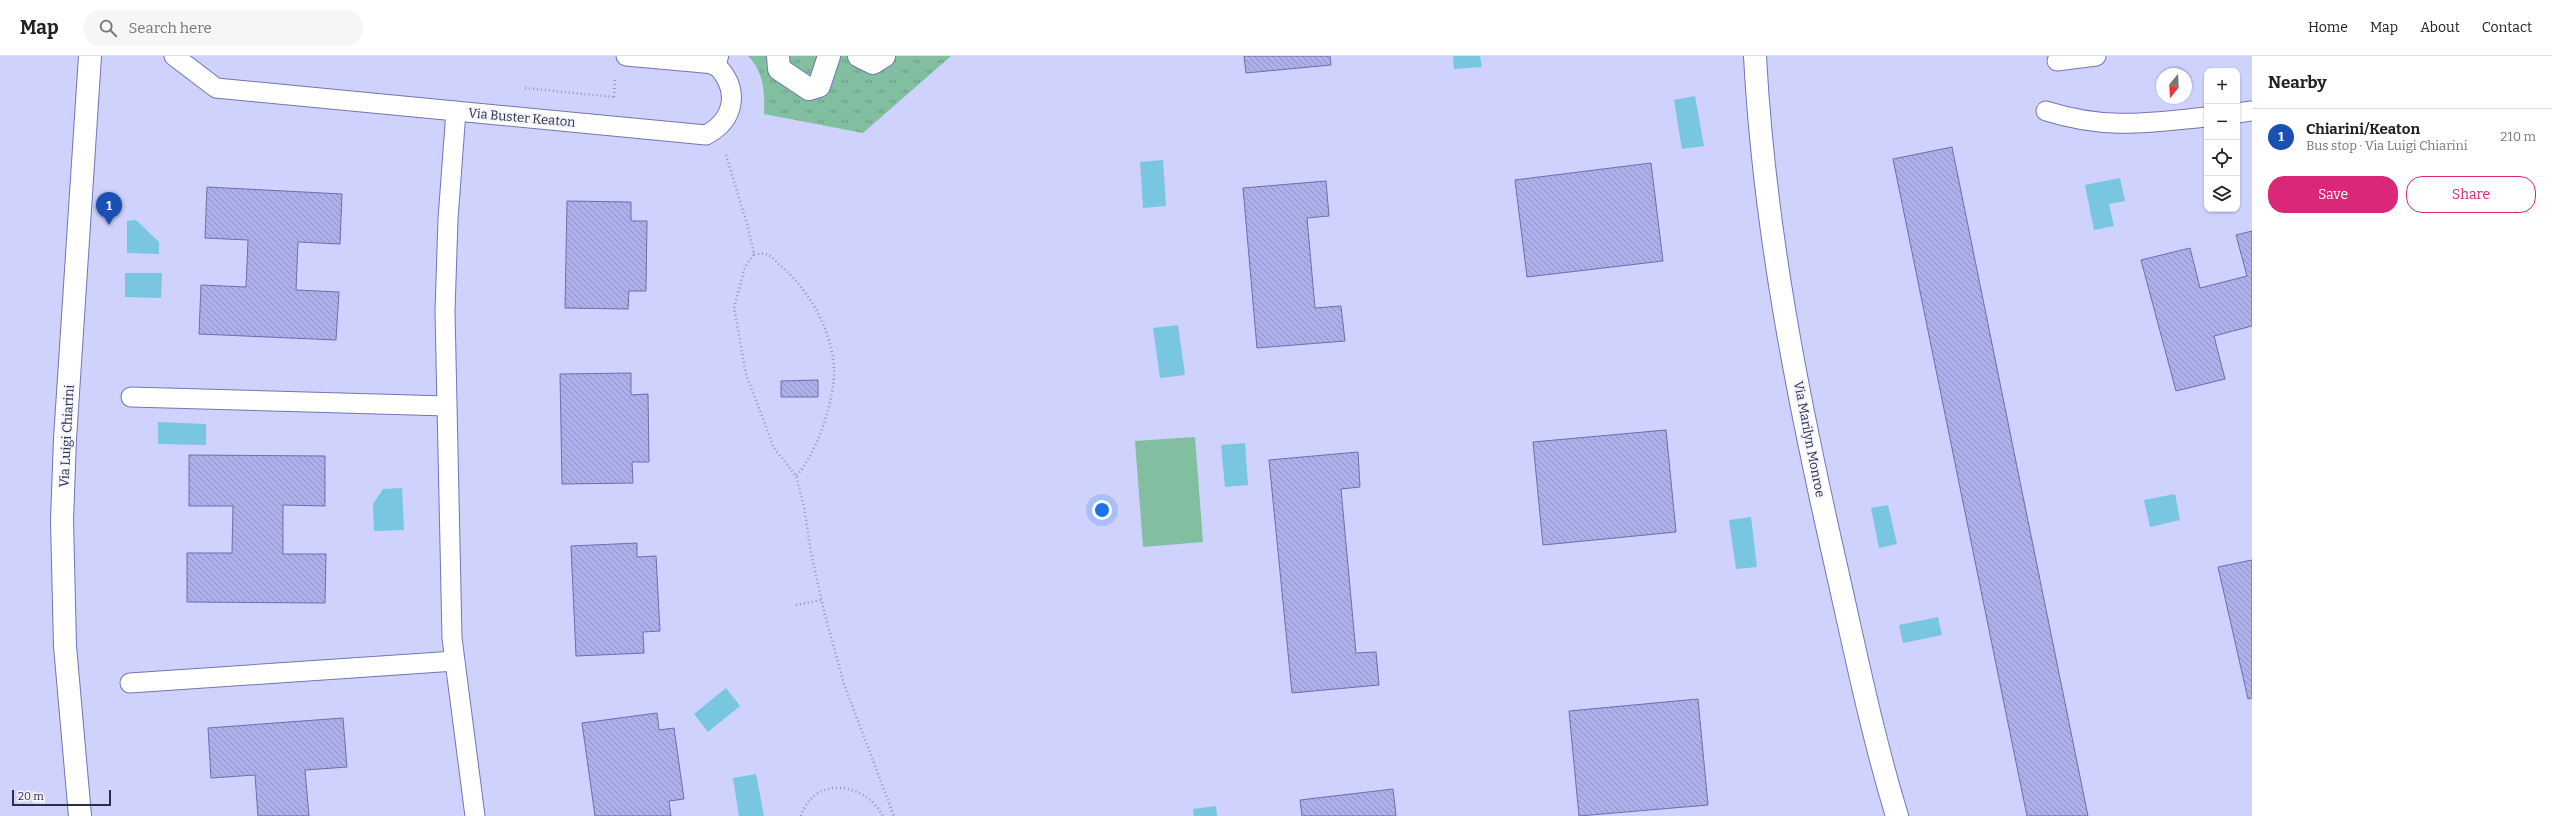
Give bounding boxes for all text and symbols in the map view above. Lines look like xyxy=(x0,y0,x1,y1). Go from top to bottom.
search box xyxy=(83,10,363,46)
text: Map xyxy=(20,16,59,39)
icon: search xyxy=(97,17,119,39)
text: Search here xyxy=(129,19,212,37)
text: Home xyxy=(2308,19,2348,36)
text: Map xyxy=(2370,19,2398,36)
text: About xyxy=(2420,19,2460,36)
text: Contact xyxy=(2482,19,2532,36)
north arrow xyxy=(2156,68,2192,104)
map controls xyxy=(2204,68,2240,212)
button: + xyxy=(2204,68,2240,104)
text: Nearby xyxy=(2268,72,2327,93)
button: − xyxy=(2204,104,2240,140)
street label: Via Buster Keaton xyxy=(468,105,577,130)
text: Chiarini/Keaton xyxy=(2306,120,2420,138)
text: 1 xyxy=(2278,129,2284,144)
text: 210 m xyxy=(2500,129,2536,144)
text: Bus stop · Via Luigi Chiarini xyxy=(2306,138,2468,153)
button: locate xyxy=(2204,140,2240,176)
button: layers xyxy=(2204,176,2240,212)
button: Save xyxy=(2268,176,2398,213)
button: Share xyxy=(2406,176,2536,213)
pin: 1 xyxy=(96,192,122,225)
street label: Via Marilyn Monroe xyxy=(1791,380,1828,498)
street label: Via Luigi Chiarini xyxy=(56,384,77,488)
your location xyxy=(1092,500,1112,520)
scale bar xyxy=(12,788,111,807)
text: 20 m xyxy=(18,790,44,803)

